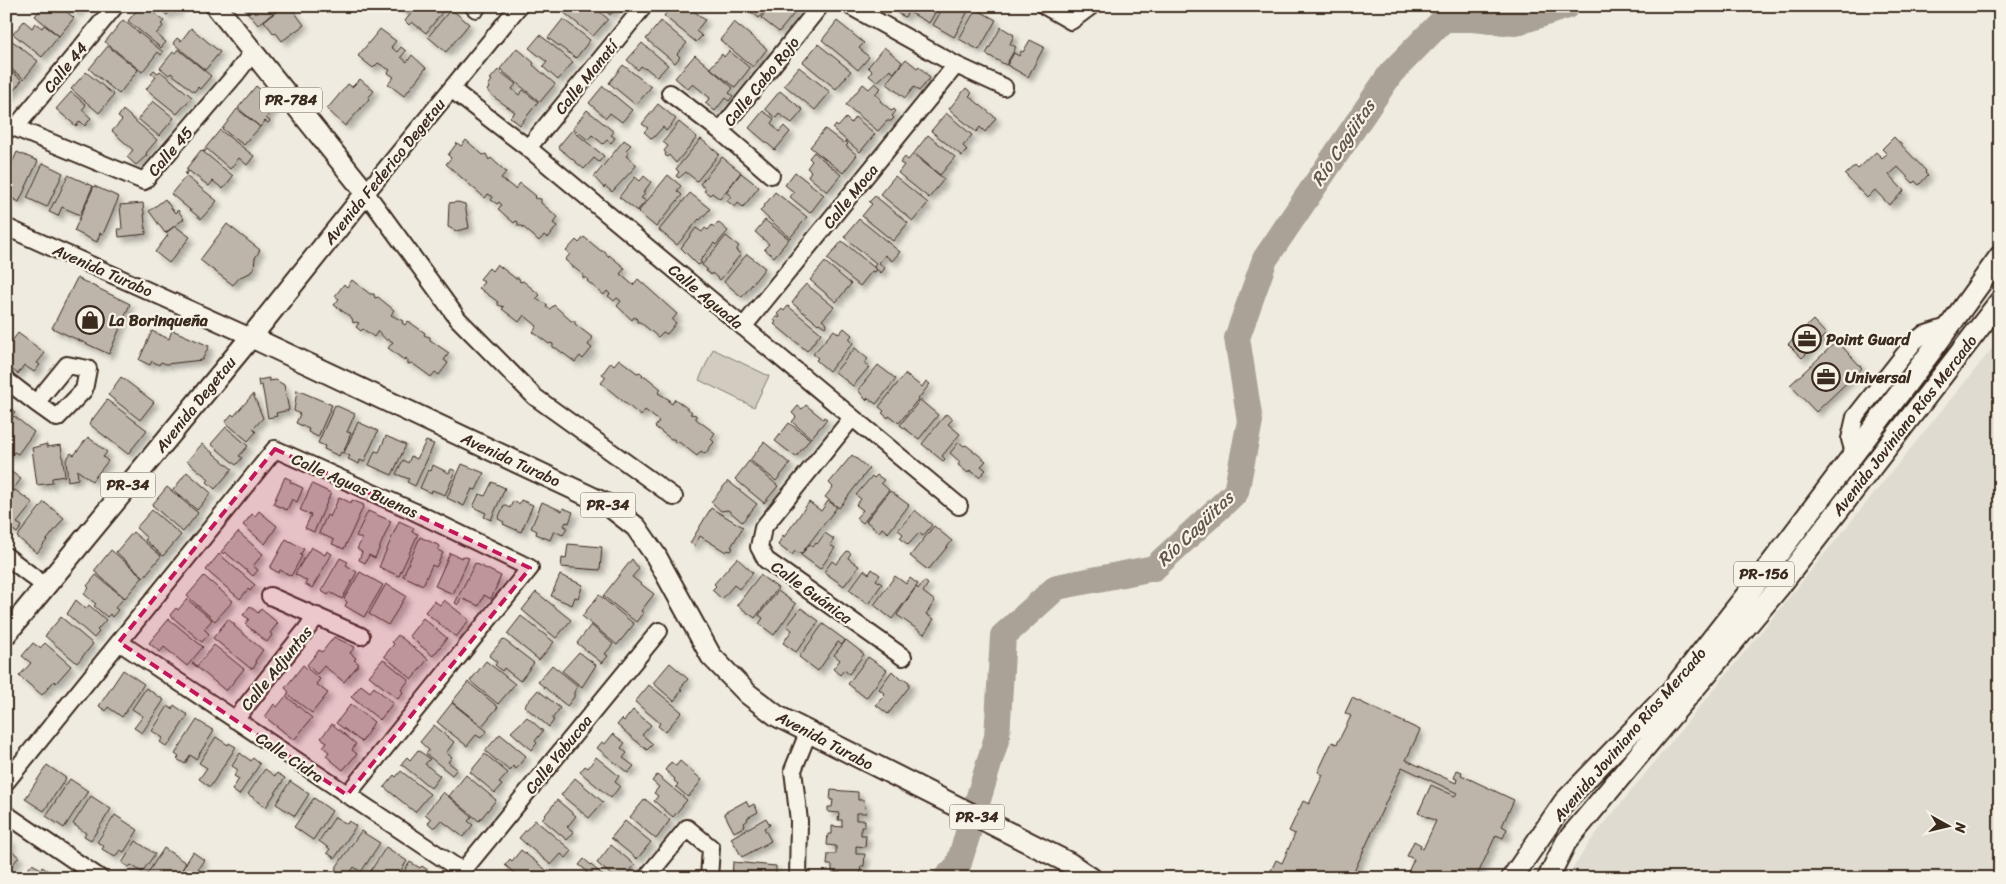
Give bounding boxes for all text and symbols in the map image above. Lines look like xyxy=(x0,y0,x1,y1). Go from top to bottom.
street label: Calle Cabo Rojo xyxy=(716,30,807,133)
street label: Calle Manatí xyxy=(547,31,627,121)
street label: Calle 44 xyxy=(35,35,95,100)
road number: PR-784 xyxy=(260,88,322,112)
street label: Avenida Federico Degetau xyxy=(315,91,453,252)
water label: Río Cagüitas xyxy=(1302,91,1385,193)
street label: Calle 45 xyxy=(140,119,201,183)
street label: Calle Moca xyxy=(815,157,886,235)
street label: Avenida Turabo xyxy=(47,235,158,305)
street label: Calle Aguada xyxy=(661,256,751,337)
shop icon: La Borinqueña xyxy=(75,305,105,335)
place label: La Borinqueña xyxy=(109,306,209,335)
office icon: Point Guard xyxy=(1792,324,1822,354)
place label: Point Guard xyxy=(1826,325,1911,354)
street label: Avenida Joviniano Ríos Mercado xyxy=(1823,328,1985,523)
street label: Avenida Degetau xyxy=(147,349,244,460)
office icon: Universal xyxy=(1811,362,1841,392)
place label: Universal xyxy=(1845,363,1912,392)
street label: Avenida Turabo xyxy=(455,423,565,495)
street label: Calle Aguas Buenas xyxy=(287,445,423,527)
road number: PR-34 xyxy=(100,472,156,498)
water label: Río Cagüitas xyxy=(1149,482,1243,575)
road number: PR-34 xyxy=(580,492,636,518)
street label: Calle Guánica xyxy=(765,553,860,633)
road number: PR-156 xyxy=(1734,562,1794,586)
street label: Calle Adjuntas xyxy=(233,619,320,717)
street label: Avenida Joviniano Ríos Mercado xyxy=(1544,640,1714,829)
street label: Avenida Turabo xyxy=(770,702,879,778)
street label: Calle Yabucoa xyxy=(517,708,600,801)
street label: Calle Cidra xyxy=(250,724,330,791)
north arrow xyxy=(1924,802,1974,852)
road number: PR-34 xyxy=(950,804,1004,830)
text: N xyxy=(1947,820,1974,835)

